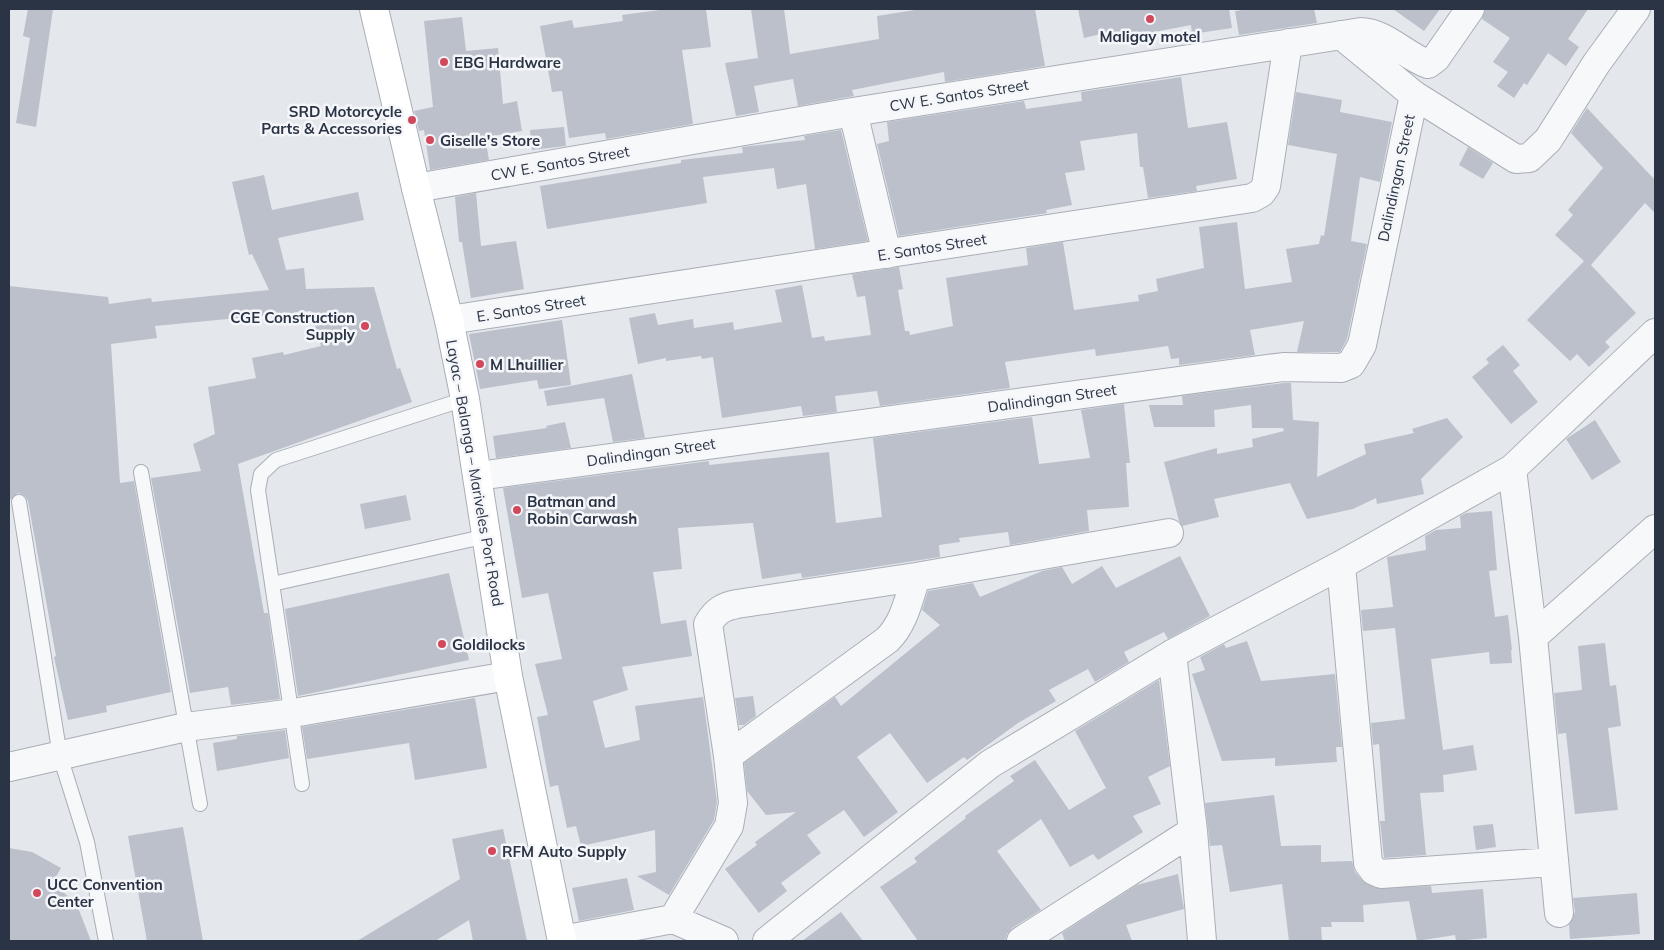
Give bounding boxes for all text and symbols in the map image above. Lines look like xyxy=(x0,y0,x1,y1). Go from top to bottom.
marker: Maligay motel xyxy=(1144,13,1156,25)
place label: Maligay motel xyxy=(1099,27,1201,46)
place label: EBG Hardware xyxy=(454,53,561,72)
marker: EBG Hardware xyxy=(438,56,450,68)
street label: CW E. Santos Street xyxy=(888,75,1030,115)
place label: SRD Motorcycle Parts & Accessories xyxy=(261,102,402,138)
street label: Dalindingan Street xyxy=(1373,113,1419,243)
marker: SRD Motorcycle Parts & Accessories xyxy=(406,114,418,126)
place label: Giselle's Store xyxy=(440,131,540,150)
marker: Giselle's Store xyxy=(424,134,436,146)
street label: CW E. Santos Street xyxy=(489,141,631,185)
street label: E. Santos Street xyxy=(876,229,988,265)
street label: E. Santos Street xyxy=(475,290,587,326)
place label: CGE Construction Supply xyxy=(230,308,356,344)
marker: CGE Construction Supply xyxy=(359,320,371,332)
street label: Layac – Balanga – Mariveles Port Road xyxy=(442,338,508,608)
place label: M Lhuillier xyxy=(490,355,563,374)
marker: M Lhuillier xyxy=(474,358,486,370)
street label: Dalindingan Street xyxy=(986,380,1118,416)
street label: Dalindingan Street xyxy=(585,434,717,470)
place label: Batman and Robin Carwash xyxy=(527,492,637,528)
marker: Batman and Robin Carwash xyxy=(511,504,523,516)
place label: Goldilocks xyxy=(452,635,525,654)
marker: Goldilocks xyxy=(436,638,448,650)
place label: RFM Auto Supply xyxy=(502,842,627,861)
marker: RFM Auto Supply xyxy=(486,845,498,857)
place label: UCC Convention Center xyxy=(47,875,163,911)
marker: UCC Convention Center xyxy=(31,887,43,899)

